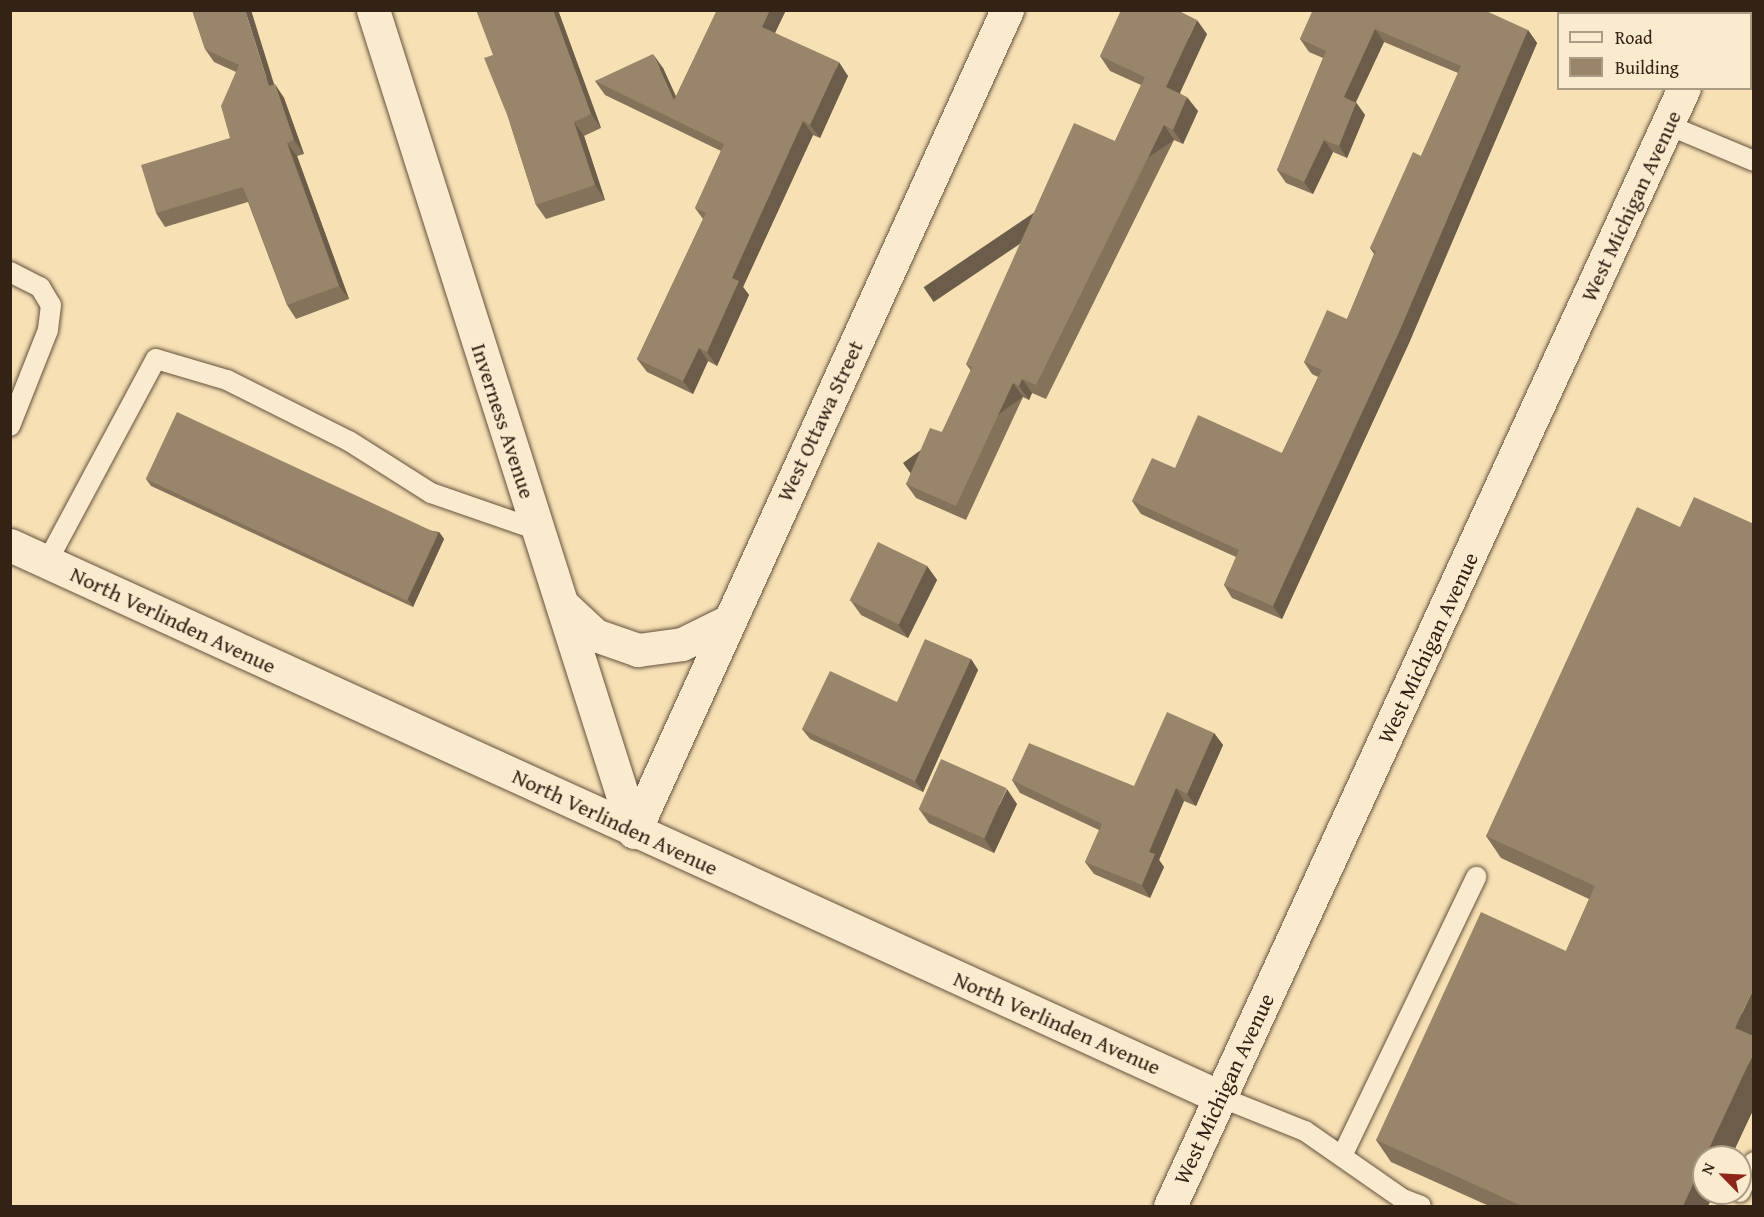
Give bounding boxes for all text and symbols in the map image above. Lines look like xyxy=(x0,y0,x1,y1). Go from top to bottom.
legend xyxy=(1557,12,1752,90)
text: Road xyxy=(1615,24,1653,51)
text: Building xyxy=(1615,54,1679,81)
street label: West Michigan Avenue xyxy=(1575,106,1687,306)
street label: West Ottawa Street xyxy=(771,336,869,506)
street label: Inverness Avenue xyxy=(465,340,541,502)
street label: West Michigan Avenue xyxy=(1372,548,1484,748)
street label: North Verlinden Avenue xyxy=(66,561,280,679)
street label: North Verlinden Avenue xyxy=(508,763,722,881)
street label: North Verlinden Avenue xyxy=(949,965,1165,1081)
street label: West Michigan Avenue xyxy=(1168,989,1280,1189)
north arrow xyxy=(1692,1145,1752,1205)
text: N xyxy=(1694,1159,1721,1178)

